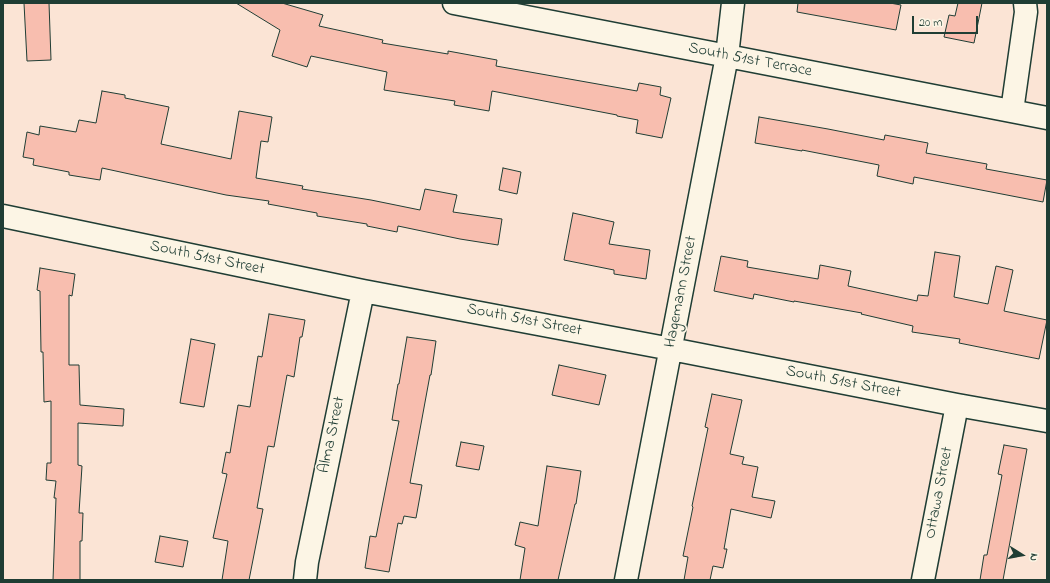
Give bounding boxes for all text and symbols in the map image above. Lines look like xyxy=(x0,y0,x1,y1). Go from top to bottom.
scale bar xyxy=(914,8,980,34)
text: 20 m xyxy=(919,14,942,32)
street label: South 51st Terrace xyxy=(687,40,813,82)
street label: Hagemann Street xyxy=(662,234,702,350)
street label: South 51st Street xyxy=(148,237,266,281)
street label: South 51st Street xyxy=(465,300,583,342)
street label: South 51st Street xyxy=(784,362,902,404)
street label: Alma Street xyxy=(316,395,350,475)
street label: Ottawa Street xyxy=(922,445,958,541)
north arrow xyxy=(1002,535,1042,575)
text: N xyxy=(1025,552,1042,562)

